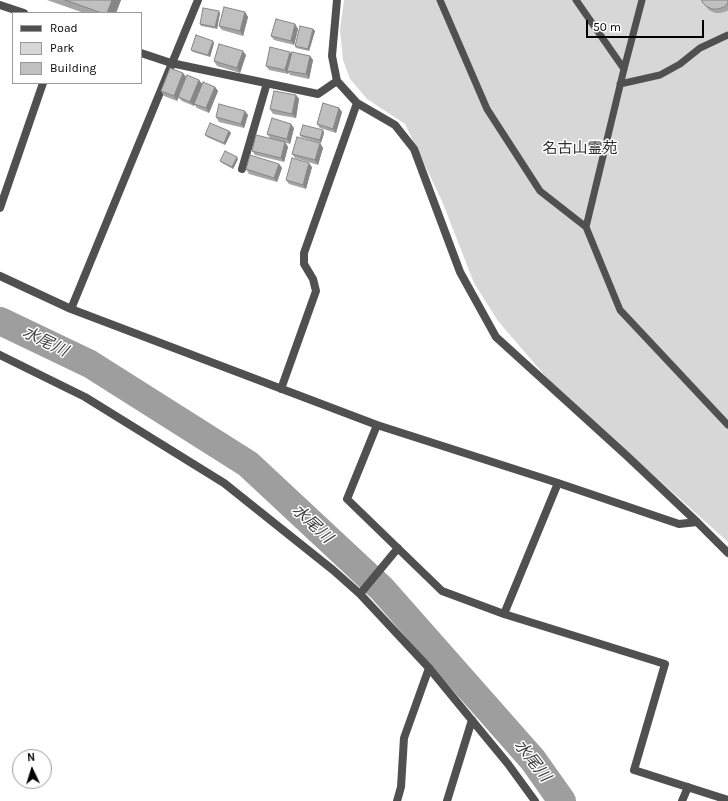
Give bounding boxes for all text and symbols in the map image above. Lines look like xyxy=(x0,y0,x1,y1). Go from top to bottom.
legend xyxy=(12,12,142,84)
scale bar xyxy=(588,12,706,38)
text: 50 m xyxy=(593,20,621,34)
text: Road xyxy=(50,21,78,35)
text: Park xyxy=(50,41,74,55)
text: Building xyxy=(50,61,96,75)
park label: 名古山霊苑 xyxy=(543,140,617,158)
water label: 水尾川 xyxy=(19,323,71,361)
water label: 水尾川 xyxy=(288,501,336,547)
water label: 水尾川 xyxy=(510,736,554,786)
north arrow xyxy=(12,749,52,789)
text: N xyxy=(27,751,36,764)

